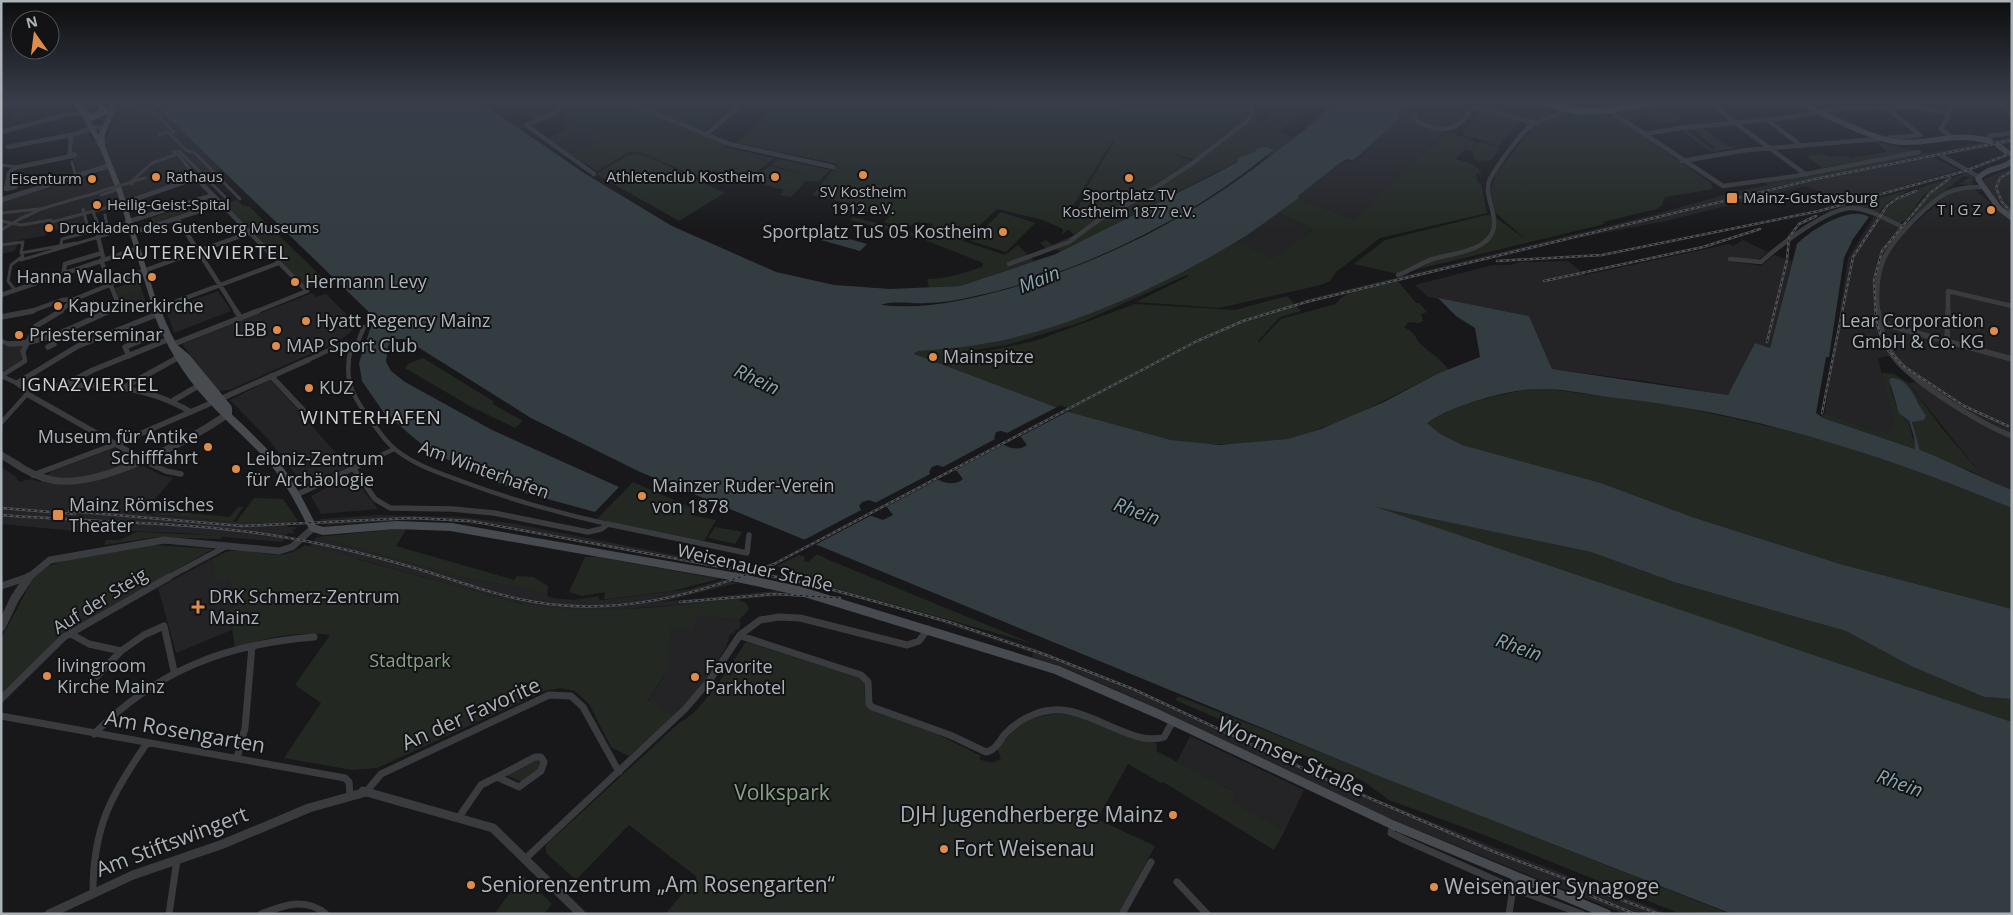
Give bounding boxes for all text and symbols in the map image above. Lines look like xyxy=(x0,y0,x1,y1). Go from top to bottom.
north arrow xyxy=(10,10,60,60)
text: N xyxy=(24,11,40,32)
place label: Rathaus xyxy=(166,166,223,186)
place label: Athletenclub Kostheim xyxy=(607,166,765,186)
place label: Eisenturm xyxy=(11,168,82,188)
marker: SV Kostheim 1912 e.V. xyxy=(857,169,869,181)
marker: Rathaus xyxy=(150,171,162,183)
marker: Athletenclub Kostheim xyxy=(769,171,781,183)
marker: Sportplatz TV Kostheim 1877 e.V. xyxy=(1123,172,1135,184)
marker: Eisenturm xyxy=(86,173,98,185)
place label: SV Kostheim 1912 e.V. xyxy=(819,181,907,218)
place label: Sportplatz TV Kostheim 1877 e.V. xyxy=(1062,184,1196,221)
place label: Mainz-Gustavsburg xyxy=(1743,187,1878,207)
marker: Mainz-Gustavsburg xyxy=(1725,191,1739,205)
place label: Heilig-Geist-Spital xyxy=(107,194,230,214)
marker: Heilig-Geist-Spital xyxy=(91,199,103,211)
place label: T I G Z xyxy=(1937,199,1981,219)
marker: T I G Z xyxy=(1985,204,1997,216)
place label: Druckladen des Gutenberg Museums xyxy=(59,217,319,237)
place label: Sportplatz TuS 05 Kostheim xyxy=(762,219,993,243)
marker: Druckladen des Gutenberg Museums xyxy=(43,222,55,234)
marker: Sportplatz TuS 05 Kostheim xyxy=(997,226,1009,238)
district label: LAUTERENVIERTEL xyxy=(111,239,289,265)
water label: Main xyxy=(1015,259,1063,299)
place label: Hanna Wallach xyxy=(17,264,142,288)
place label: Hermann Levy xyxy=(305,269,428,293)
marker: Hanna Wallach xyxy=(146,271,158,283)
marker: Hermann Levy xyxy=(289,276,301,288)
place label: Kapuzinerkirche xyxy=(68,293,204,317)
marker: Kapuzinerkirche xyxy=(52,300,64,312)
place label: Hyatt Regency Mainz xyxy=(316,308,490,332)
place label: Lear Corporation GmbH & Co. KG xyxy=(1841,308,1984,353)
marker: Hyatt Regency Mainz xyxy=(300,315,312,327)
place label: LBB xyxy=(234,317,267,341)
place label: Priesterseminar xyxy=(29,322,163,346)
marker: LBB xyxy=(271,324,283,336)
marker: Lear Corporation GmbH & Co. KG xyxy=(1988,325,2000,337)
marker: Priesterseminar xyxy=(13,329,25,341)
place label: MAP Sport Club xyxy=(286,333,417,357)
marker: MAP Sport Club xyxy=(270,340,282,352)
place label: Mainspitze xyxy=(943,344,1034,368)
marker: Mainspitze xyxy=(927,351,939,363)
water label: Rhein xyxy=(730,357,784,401)
district label: IGNAZVIERTEL xyxy=(21,371,159,397)
place label: KUZ xyxy=(319,375,353,399)
marker: KUZ xyxy=(303,382,315,394)
district label: WINTERHAFEN xyxy=(300,404,442,430)
place label: Museum für Antike Schifffahrt xyxy=(38,424,198,469)
street label: Am Winterhafen xyxy=(416,434,553,504)
marker: Museum für Antike Schifffahrt xyxy=(202,441,214,453)
place label: Leibniz-Zentrum für Archäologie xyxy=(246,446,384,491)
marker: Leibniz-Zentrum für Archäologie xyxy=(230,463,242,475)
place label: Mainzer Ruder-Verein von 1878 xyxy=(652,473,835,518)
marker: Mainzer Ruder-Verein von 1878 xyxy=(636,490,648,502)
water label: Rhein xyxy=(1110,491,1164,531)
place label: Mainz Römisches Theater xyxy=(69,492,214,537)
marker: Mainz Römisches Theater xyxy=(51,508,65,522)
street label: Weisenauer Straße xyxy=(675,537,835,597)
street label: Auf der Steig xyxy=(48,562,151,639)
place label: DRK Schmerz-Zentrum Mainz xyxy=(209,584,400,629)
marker: DRK Schmerz-Zentrum Mainz xyxy=(191,600,205,614)
water label: Rhein xyxy=(1492,627,1546,667)
park label: Stadtpark xyxy=(369,648,451,672)
place label: livingroom Kirche Mainz xyxy=(57,653,165,698)
place label: Favorite Parkhotel xyxy=(705,654,786,699)
marker: livingroom Kirche Mainz xyxy=(41,670,53,682)
street label: An der Favorite xyxy=(397,670,544,756)
marker: Favorite Parkhotel xyxy=(689,671,701,683)
street label: Am Rosengarten xyxy=(103,703,268,759)
street label: Wormser Straße xyxy=(1213,710,1370,803)
water label: Rhein xyxy=(1873,763,1927,803)
park label: Volkspark xyxy=(734,778,830,806)
street label: Am Stiftswingert xyxy=(92,799,252,883)
place label: DJH Jugendherberge Mainz xyxy=(900,800,1163,828)
marker: DJH Jugendherberge Mainz xyxy=(1167,809,1179,821)
place label: Fort Weisenau xyxy=(954,834,1095,862)
marker: Fort Weisenau xyxy=(938,843,950,855)
place label: Seniorenzentrum „Am Rosengarten“ xyxy=(481,870,836,898)
place label: Weisenauer Synagoge xyxy=(1444,872,1659,900)
marker: Seniorenzentrum „Am Rosengarten“ xyxy=(465,879,477,891)
marker: Weisenauer Synagoge xyxy=(1428,881,1440,893)

